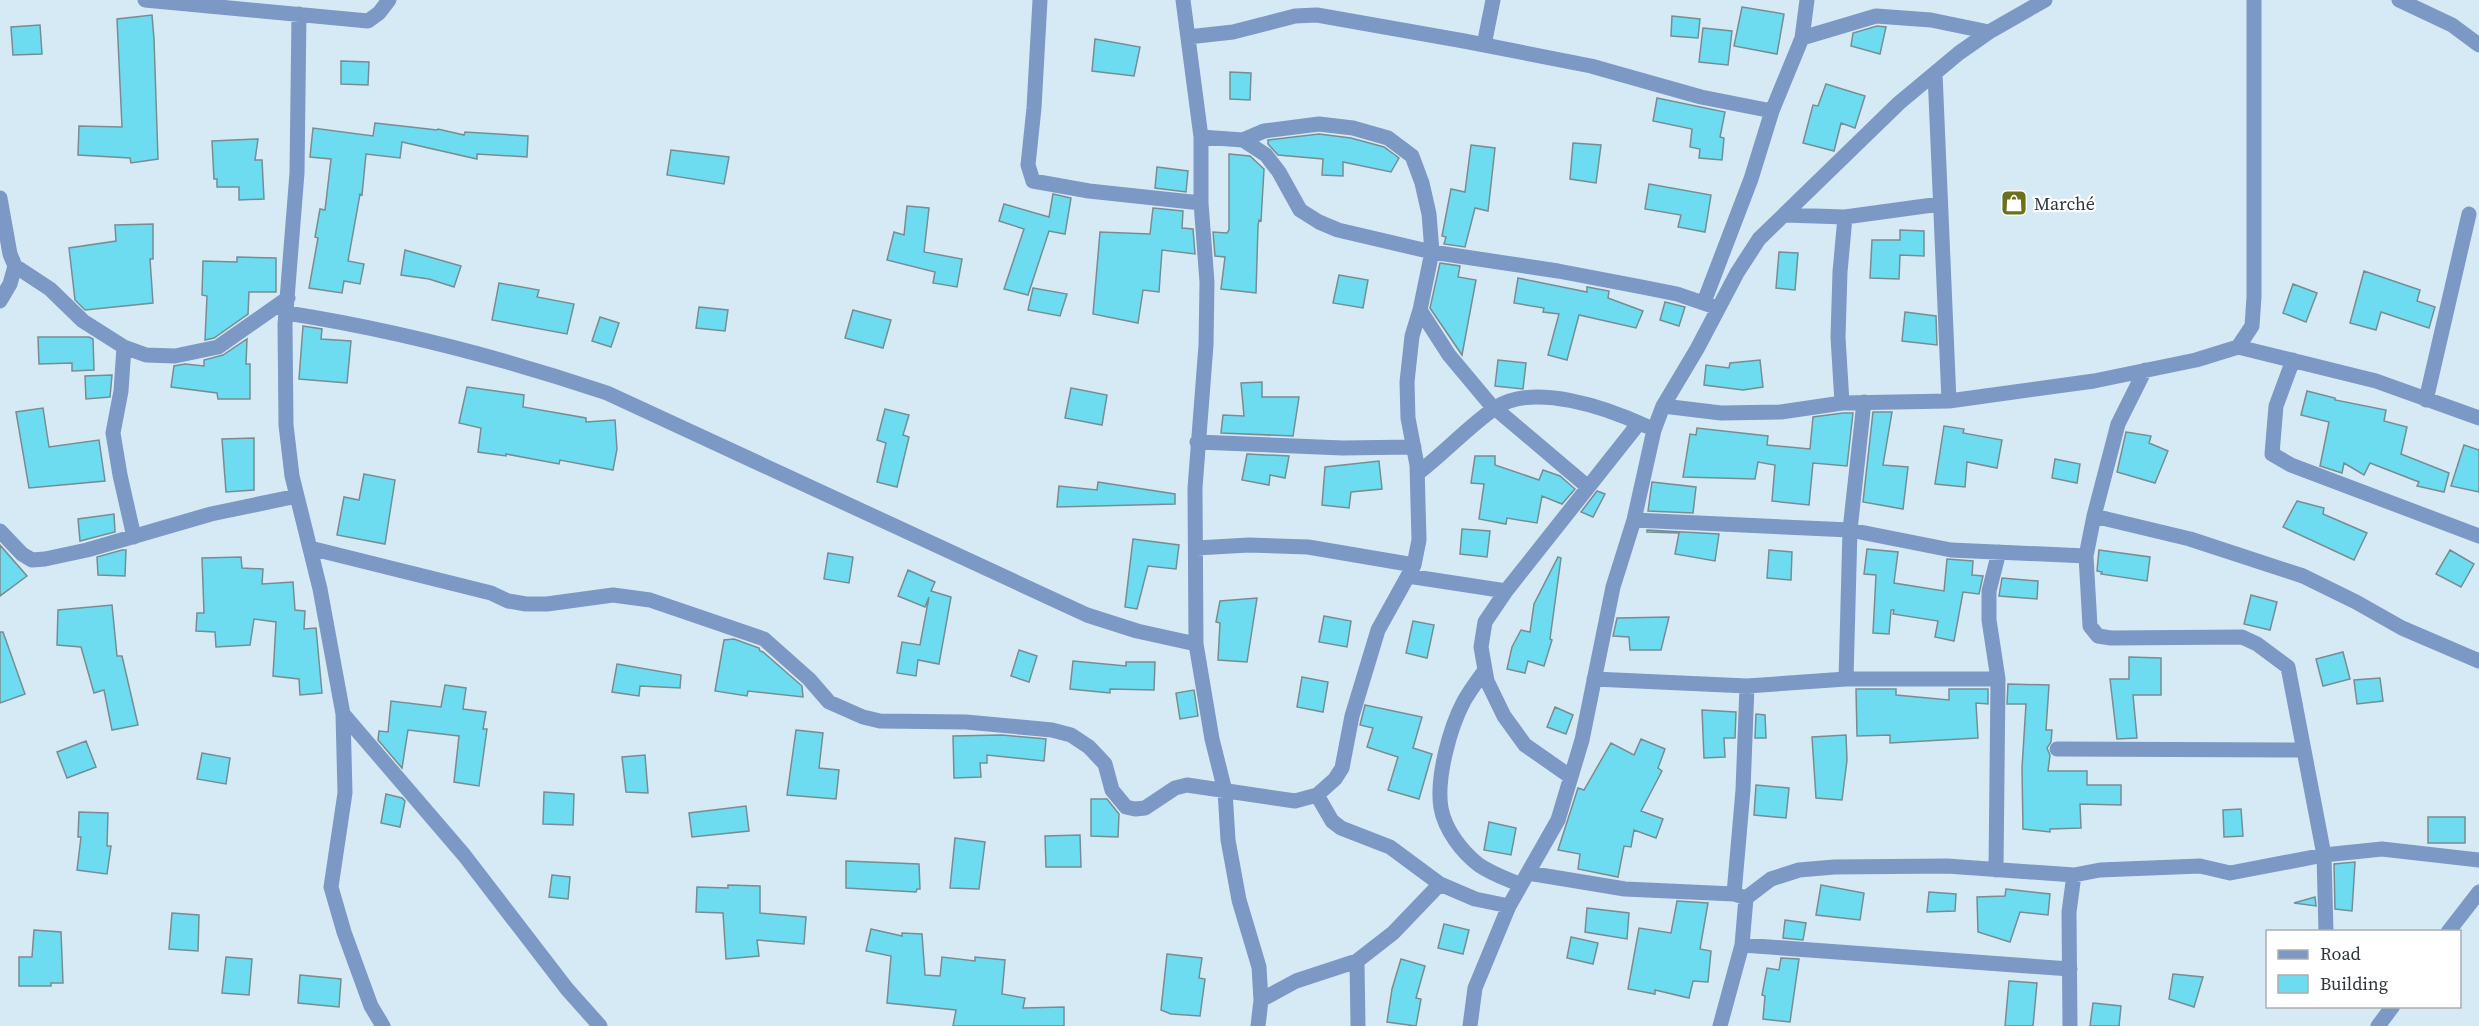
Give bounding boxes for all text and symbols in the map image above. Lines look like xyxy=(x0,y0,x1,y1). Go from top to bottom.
shop icon: Marché xyxy=(1999,188,2029,218)
place label: Marché xyxy=(2034,191,2095,216)
legend xyxy=(2266,930,2461,1008)
text: Road xyxy=(2320,941,2361,966)
text: Building xyxy=(2320,971,2388,996)

